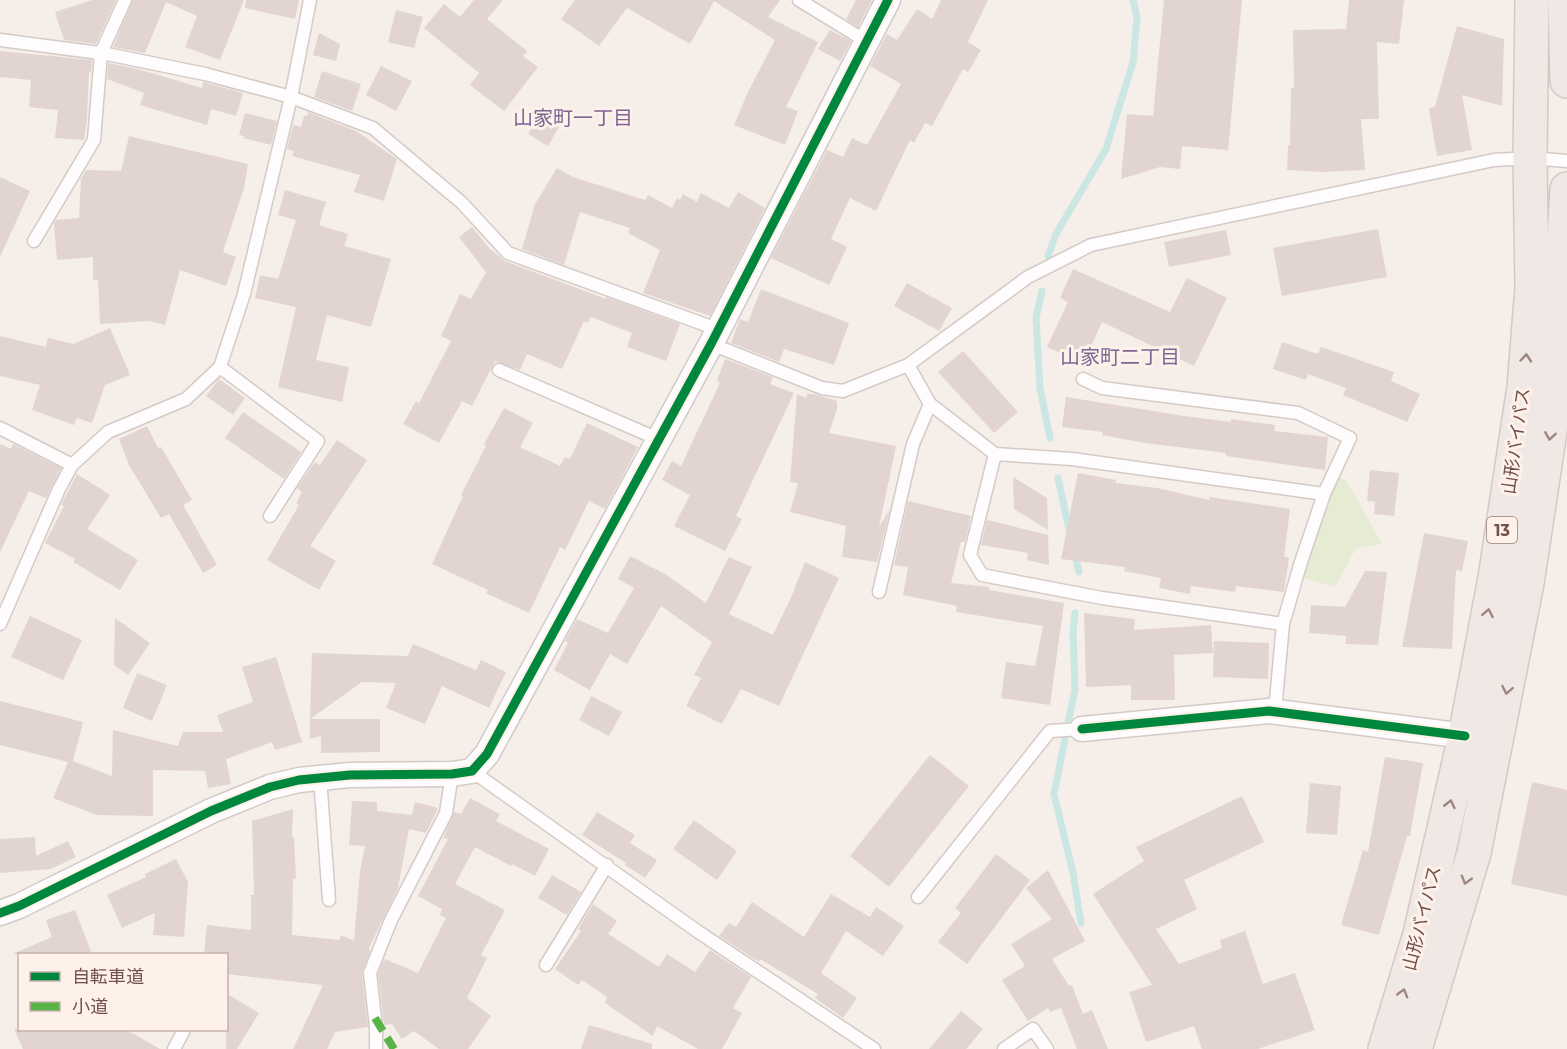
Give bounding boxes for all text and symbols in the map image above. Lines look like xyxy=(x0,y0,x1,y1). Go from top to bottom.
district label: 山家町一丁目 xyxy=(513,106,633,130)
district label: 山家町二丁目 xyxy=(1060,345,1180,369)
one-way arrow xyxy=(1520,353,1533,362)
street label: 山形バイパス xyxy=(1498,386,1534,496)
one-way arrow xyxy=(1544,431,1556,440)
road number: 13 xyxy=(1487,517,1517,543)
one-way arrow xyxy=(1481,608,1494,618)
one-way arrow xyxy=(1501,685,1514,695)
one-way arrow xyxy=(1442,799,1455,809)
street label: 山形バイパス xyxy=(1398,863,1446,973)
one-way arrow xyxy=(1461,875,1473,885)
legend xyxy=(18,953,228,1031)
text: 自転車道 xyxy=(72,966,144,988)
one-way arrow xyxy=(1395,988,1408,998)
text: 小道 xyxy=(72,996,108,1018)

